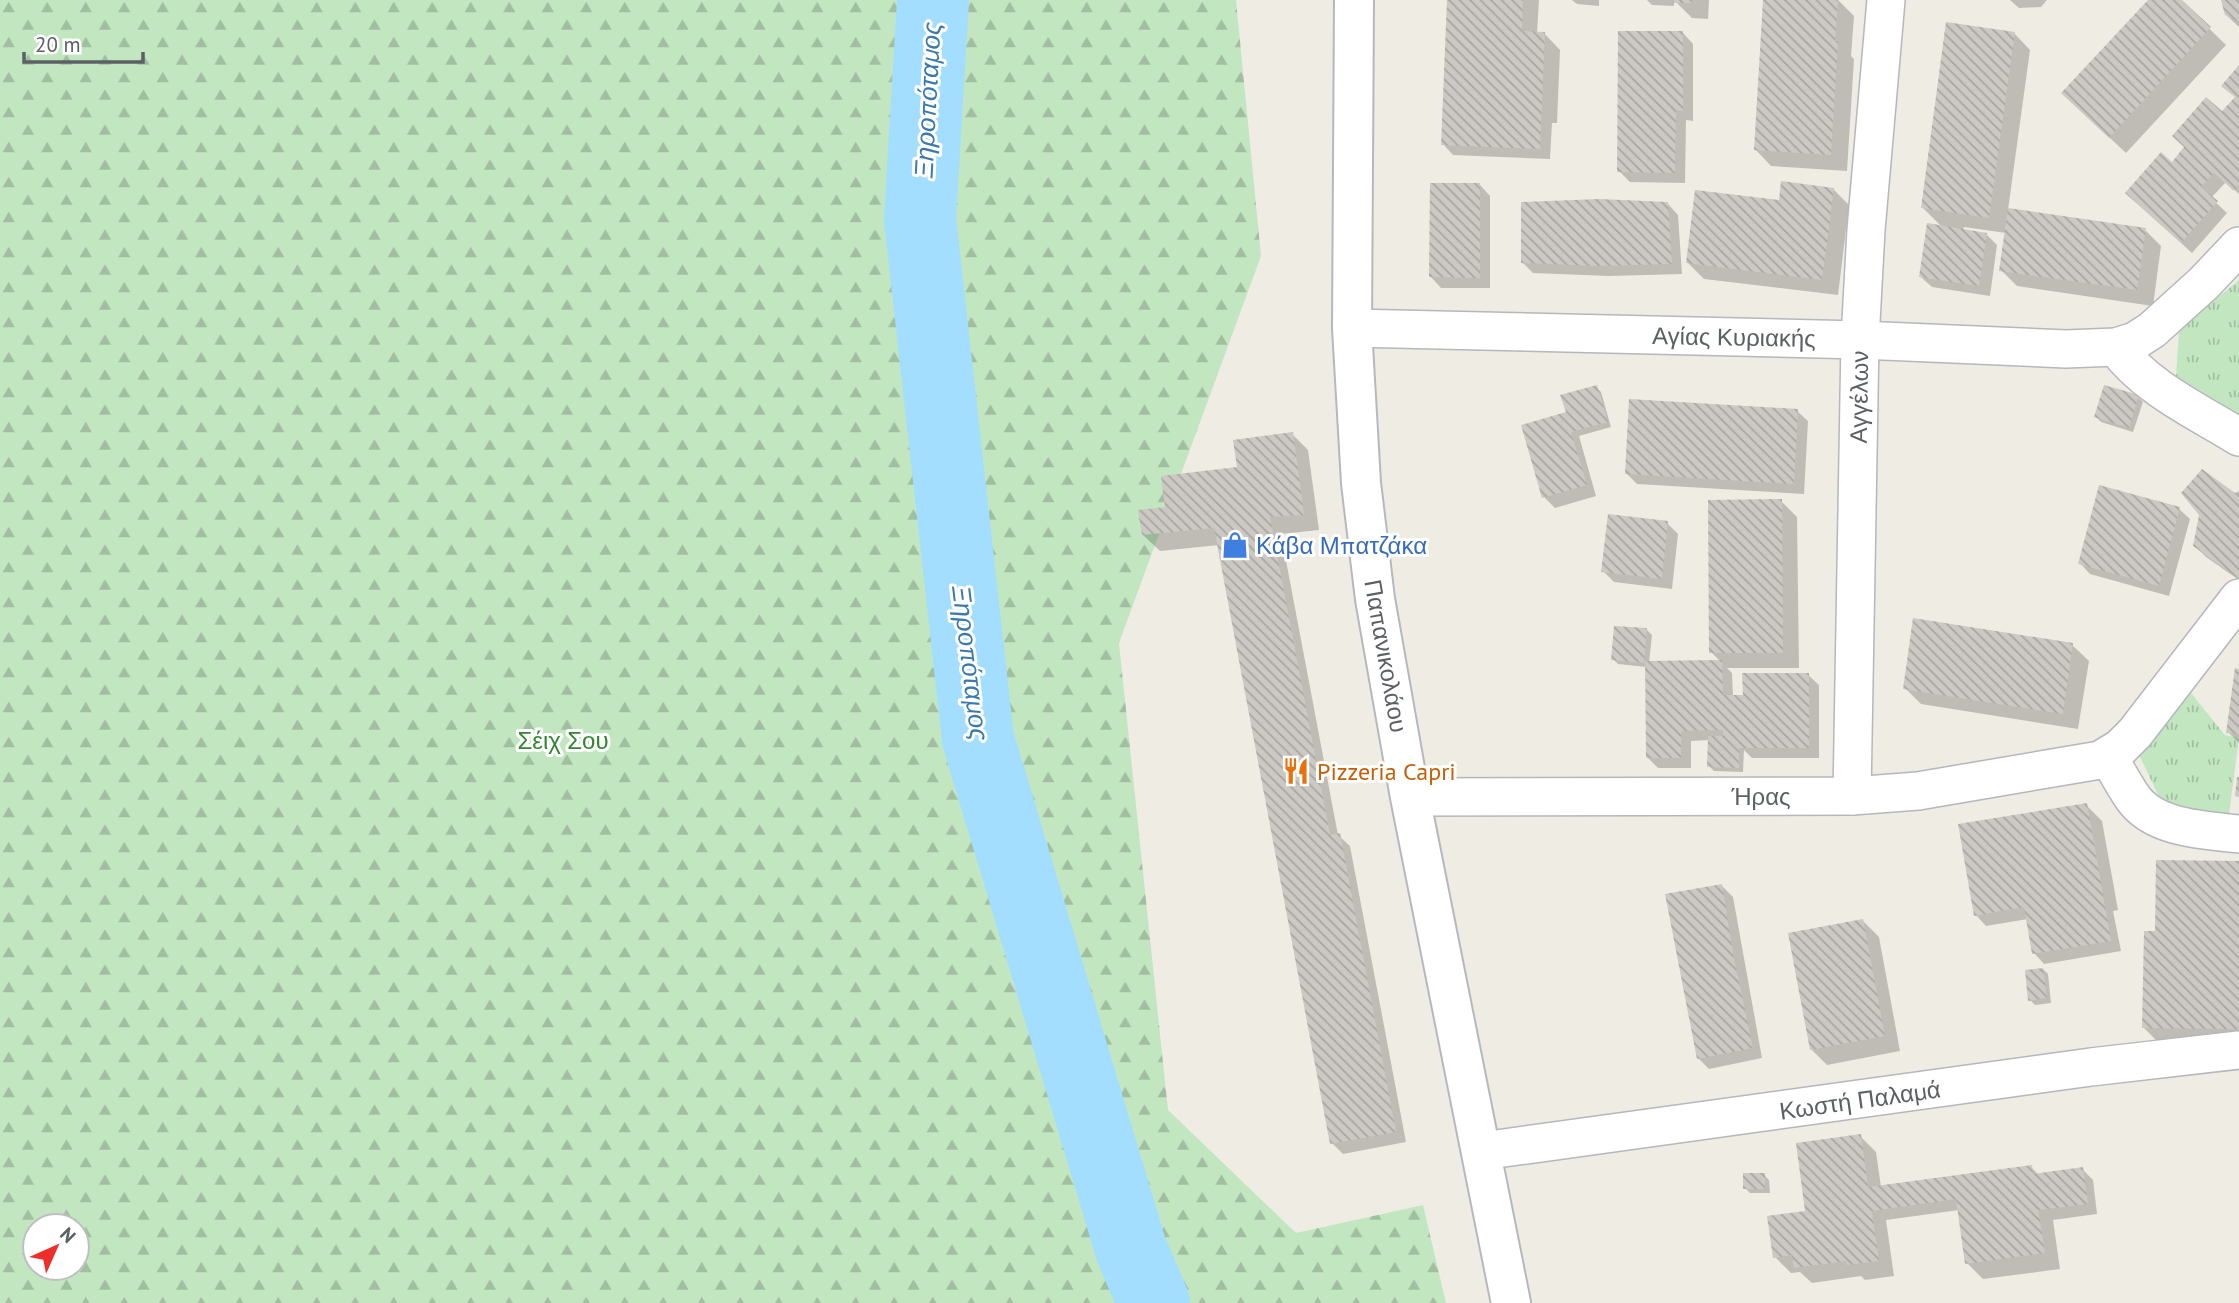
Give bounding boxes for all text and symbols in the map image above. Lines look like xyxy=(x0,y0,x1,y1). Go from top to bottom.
scale bar xyxy=(24,21,144,65)
water label: Ξηροπόταμος xyxy=(906,21,948,180)
text: 20 m xyxy=(35,31,81,58)
street label: Αγίας Κυριακής xyxy=(1652,320,1816,354)
street label: Αγγέλων xyxy=(1843,350,1875,444)
shop icon: Κάβα Μπατζάκα xyxy=(1220,530,1250,560)
place label: Κάβα Μπατζάκα xyxy=(1256,530,1427,561)
street label: Παπανικολάου xyxy=(1357,577,1415,735)
water label: Ξηροπόταμος xyxy=(945,583,997,743)
park label: Σέιχ Σου xyxy=(517,725,609,756)
restaurant icon: Pizzeria Capri xyxy=(1281,756,1311,786)
place label: Pizzeria Capri xyxy=(1317,756,1456,787)
street label: Ήρας xyxy=(1730,781,1791,812)
street label: Κωστή Παλαμά xyxy=(1777,1073,1943,1127)
north arrow xyxy=(21,1212,91,1282)
text: N xyxy=(55,1222,81,1248)

